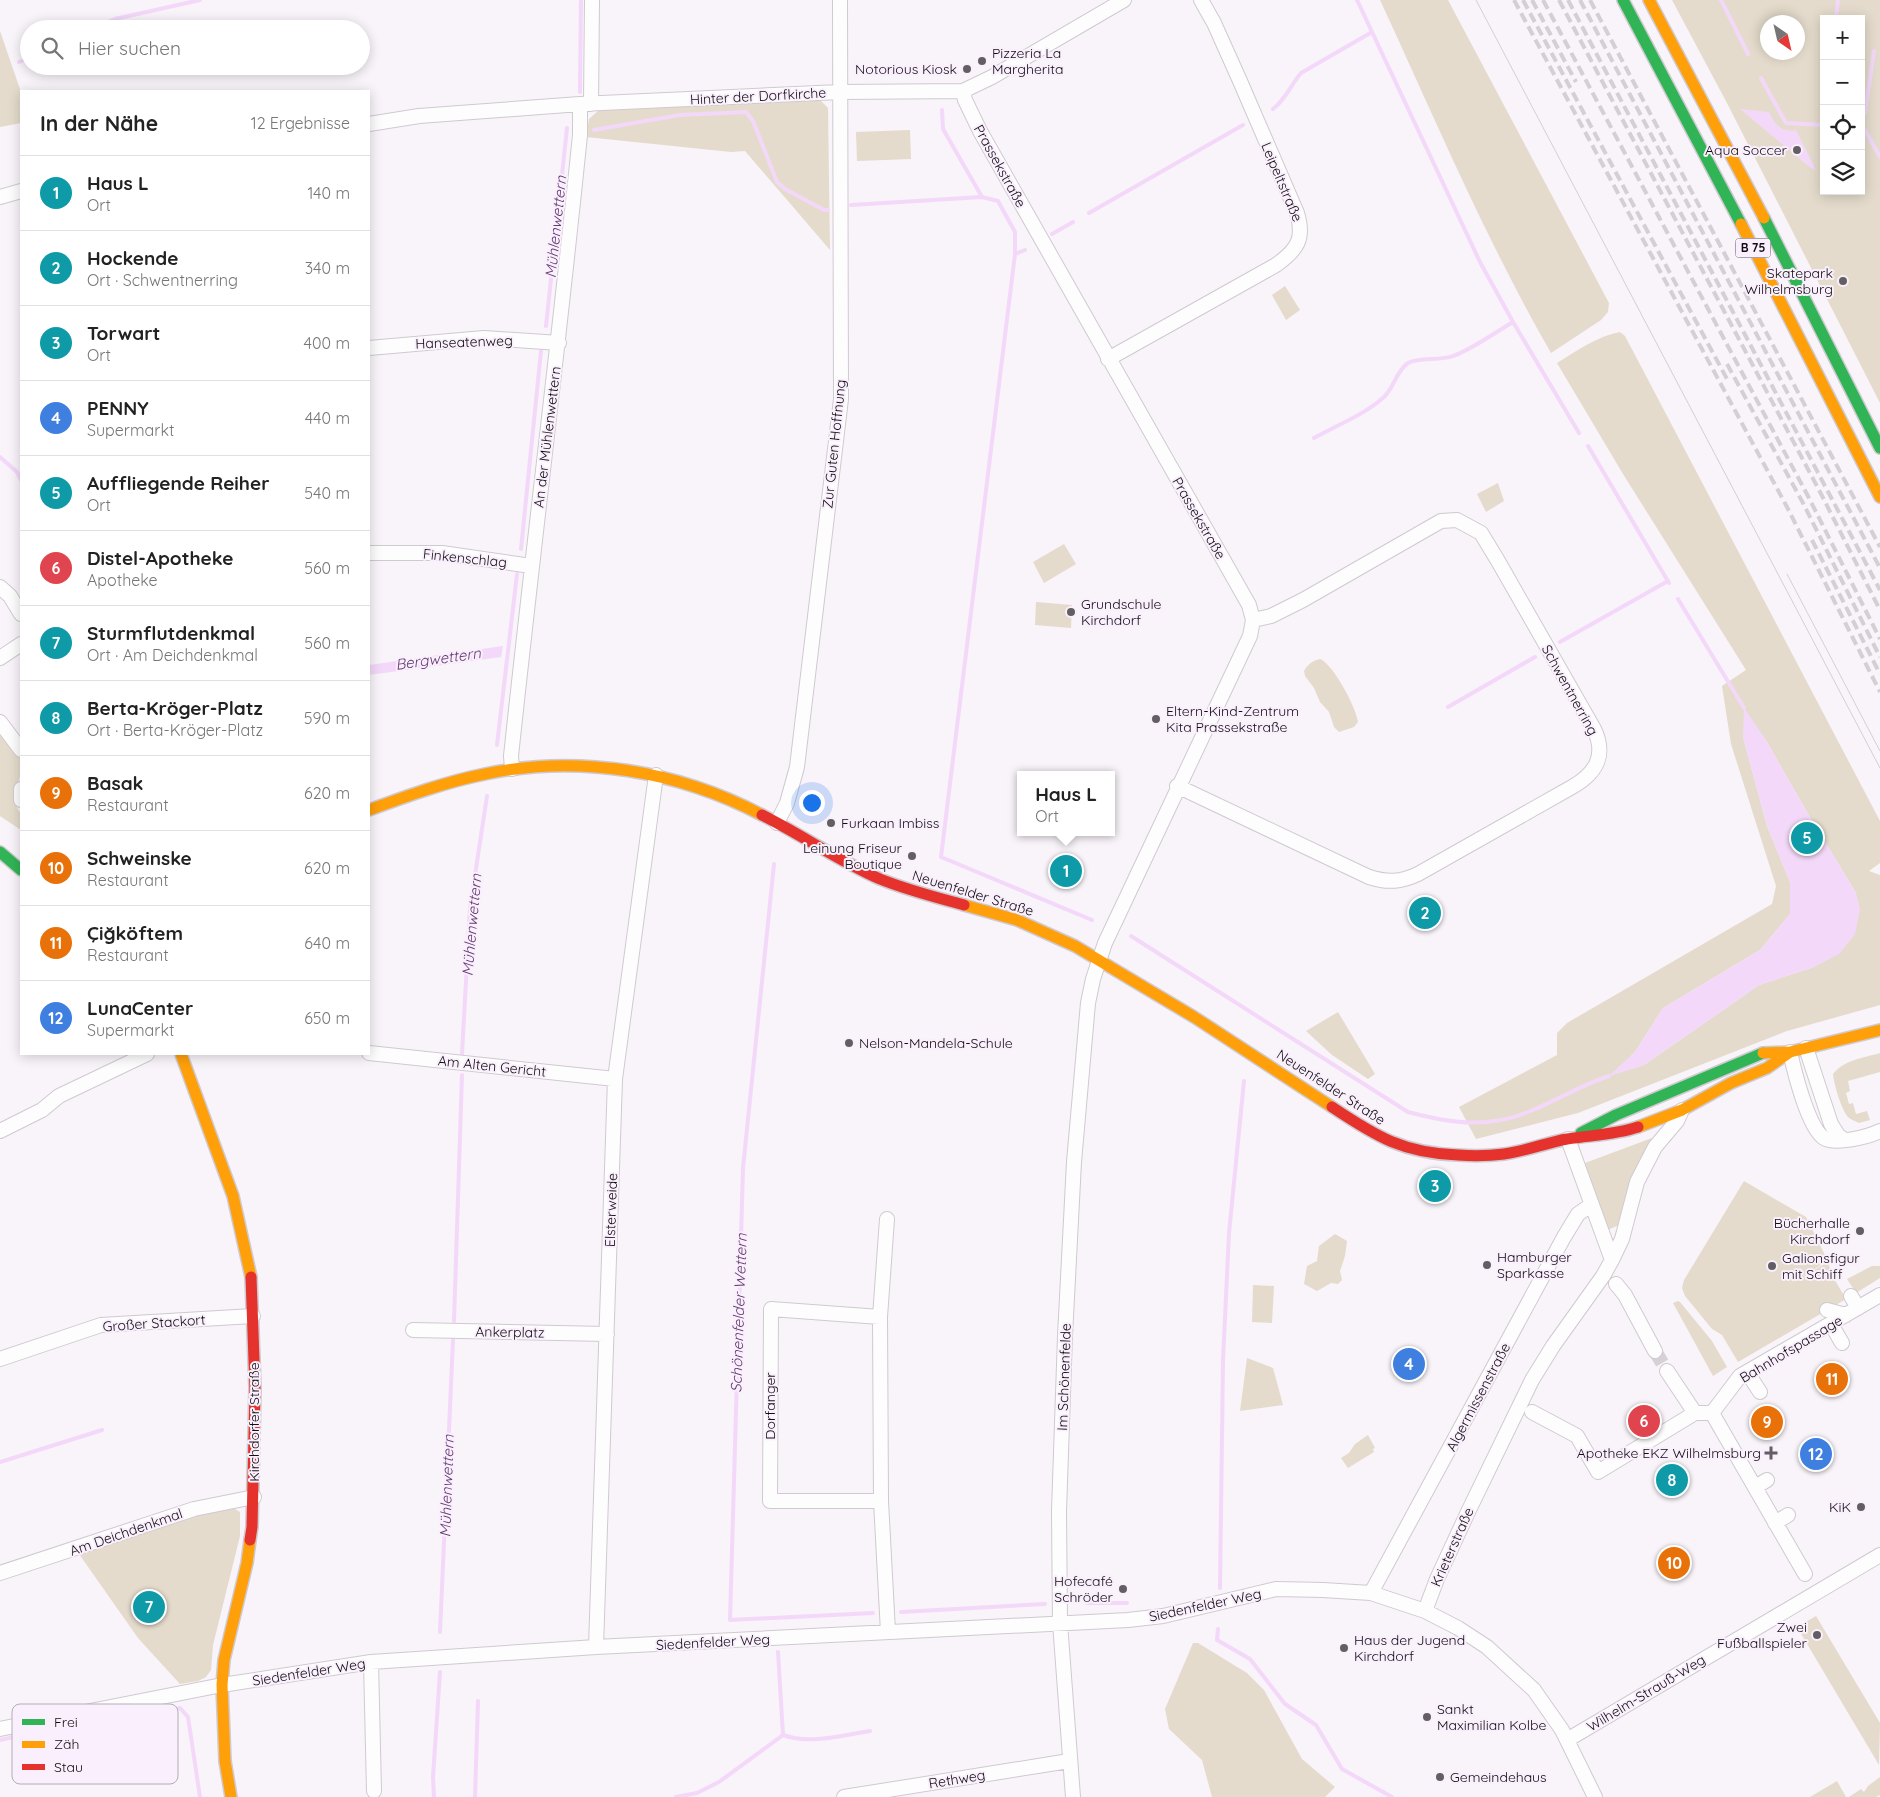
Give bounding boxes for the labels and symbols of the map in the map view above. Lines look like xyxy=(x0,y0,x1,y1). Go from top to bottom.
north arrow xyxy=(1760,15,1805,60)
place label: Pizzeria La Margherita xyxy=(992,44,1063,78)
marker: Pizzeria La Margherita xyxy=(976,55,988,67)
place label: Notorious Kiosk xyxy=(855,60,957,78)
marker: Notorious Kiosk xyxy=(961,63,973,75)
street label: Hinter der Dorfkirche xyxy=(689,83,827,109)
street label: Prassekstraße xyxy=(970,121,1030,211)
street label: Leipeltstraße xyxy=(1257,140,1307,224)
place label: Aqua Soccer xyxy=(1705,141,1788,159)
marker: Aqua Soccer xyxy=(1791,144,1803,156)
water label: Mühlenwettern xyxy=(541,175,570,279)
road number: B 75 xyxy=(1736,238,1770,258)
place label: Skatepark Wilhelmsburg xyxy=(1744,264,1833,298)
marker: Skatepark Wilhelmsburg xyxy=(1837,275,1849,287)
street label: Hanseatenweg xyxy=(415,331,513,353)
street label: An der Mühlenwettern xyxy=(529,365,565,509)
street label: Zur Guten Hoffnung xyxy=(818,379,850,509)
street label: Prassekstraße xyxy=(1168,474,1230,562)
street label: Finkenschlag xyxy=(422,545,508,571)
place label: Grundschule Kirchdorf xyxy=(1081,595,1161,629)
marker: Grundschule Kirchdorf xyxy=(1065,606,1077,618)
street label: Schwentnerring xyxy=(1538,641,1602,739)
water label: Bergwettern xyxy=(394,643,482,674)
place label: Eltern-Kind-Zentrum Kita Prassekstraße xyxy=(1166,702,1299,736)
marker: Eltern-Kind-Zentrum Kita Prassekstraße xyxy=(1150,713,1162,725)
your location xyxy=(799,790,825,816)
place label: Furkaan Imbiss xyxy=(841,814,939,832)
marker: Furkaan Imbiss xyxy=(825,817,837,829)
pin: 5 xyxy=(1791,819,1823,857)
place label: Leinung Friseur Boutique xyxy=(803,839,903,873)
marker: Leinung Friseur Boutique xyxy=(906,850,918,862)
pin: 1 xyxy=(1050,852,1082,890)
street label: Neuenfelder Straße xyxy=(910,866,1036,920)
water label: Mühlenwettern xyxy=(458,873,485,977)
pin: 2 xyxy=(1409,894,1441,932)
place label: Nelson-Mandela-Schule xyxy=(859,1034,1013,1052)
marker: Nelson-Mandela-Schule xyxy=(843,1037,855,1049)
street label: Neuenfelder Straße xyxy=(1273,1045,1389,1129)
street label: Am Alten Gericht xyxy=(437,1051,547,1081)
pin: 3 xyxy=(1419,1167,1451,1205)
street label: Elsterweide xyxy=(601,1173,621,1247)
place label: Bücherhalle Kirchdorf xyxy=(1774,1214,1850,1248)
marker: Bücherhalle Kirchdorf xyxy=(1854,1225,1866,1237)
water label: Schönenfelder Wettern xyxy=(726,1233,751,1393)
place label: Hamburger Sparkasse xyxy=(1497,1248,1572,1282)
place label: Galionsfigur mit Schiff xyxy=(1782,1249,1860,1283)
marker: Hamburger Sparkasse xyxy=(1481,1259,1493,1271)
marker: Galionsfigur mit Schiff xyxy=(1766,1260,1778,1272)
street label: Großer Stackort xyxy=(102,1310,206,1336)
street label: Bahnhofspassage xyxy=(1736,1311,1846,1387)
street label: Ankerplatz xyxy=(475,1322,545,1342)
street label: Im Schönenfelde xyxy=(1053,1323,1075,1431)
street label: Algermissenstraße xyxy=(1442,1340,1514,1454)
pin: 4 xyxy=(1393,1345,1425,1383)
pin: 11 xyxy=(1816,1360,1848,1398)
street label: Kirchdorfer Straße xyxy=(245,1362,263,1482)
street label: Dorfanger xyxy=(761,1372,779,1440)
pin: 6 xyxy=(1628,1402,1660,1440)
pin: 9 xyxy=(1751,1403,1783,1441)
water label: Mühlenwettern xyxy=(435,1434,458,1538)
pin: 12 xyxy=(1800,1435,1832,1473)
place label: Apotheke EKZ Wilhelmsburg xyxy=(1577,1444,1761,1462)
marker: Apotheke EKZ Wilhelmsburg xyxy=(1765,1447,1777,1459)
pin: 8 xyxy=(1656,1461,1688,1499)
place label: KiK xyxy=(1829,1498,1851,1516)
marker: KiK xyxy=(1855,1501,1867,1513)
street label: Am Deichdenkmal xyxy=(67,1504,185,1560)
street label: Krieterstraße xyxy=(1426,1504,1478,1590)
pin: 10 xyxy=(1658,1544,1690,1582)
place label: Hofecafé Schröder xyxy=(1054,1572,1114,1606)
marker: Hofecafé Schröder xyxy=(1117,1583,1129,1595)
street label: Siedenfelder Weg xyxy=(1147,1584,1263,1626)
pin: 7 xyxy=(133,1588,165,1626)
place label: Zwei Fußballspieler xyxy=(1717,1618,1808,1652)
marker: Zwei Fußballspieler xyxy=(1811,1629,1823,1641)
street label: Siedenfelder Weg xyxy=(655,1630,771,1654)
place label: Haus der Jugend Kirchdorf xyxy=(1354,1631,1465,1665)
marker: Haus der Jugend Kirchdorf xyxy=(1338,1642,1350,1654)
street label: Wilhelm-Strauß-Weg xyxy=(1583,1651,1709,1735)
street label: Siedenfelder Weg xyxy=(251,1654,367,1690)
place label: Sankt Maximilian Kolbe xyxy=(1437,1700,1547,1734)
legend xyxy=(12,1704,178,1784)
marker: Sankt Maximilian Kolbe xyxy=(1421,1711,1433,1723)
text: Frei xyxy=(54,1713,78,1731)
text: Zäh xyxy=(54,1735,79,1753)
text: Stau xyxy=(54,1758,83,1776)
street label: Rethweg xyxy=(927,1766,987,1792)
place label: Gemeindehaus xyxy=(1450,1768,1547,1786)
marker: Gemeindehaus xyxy=(1434,1771,1446,1783)

